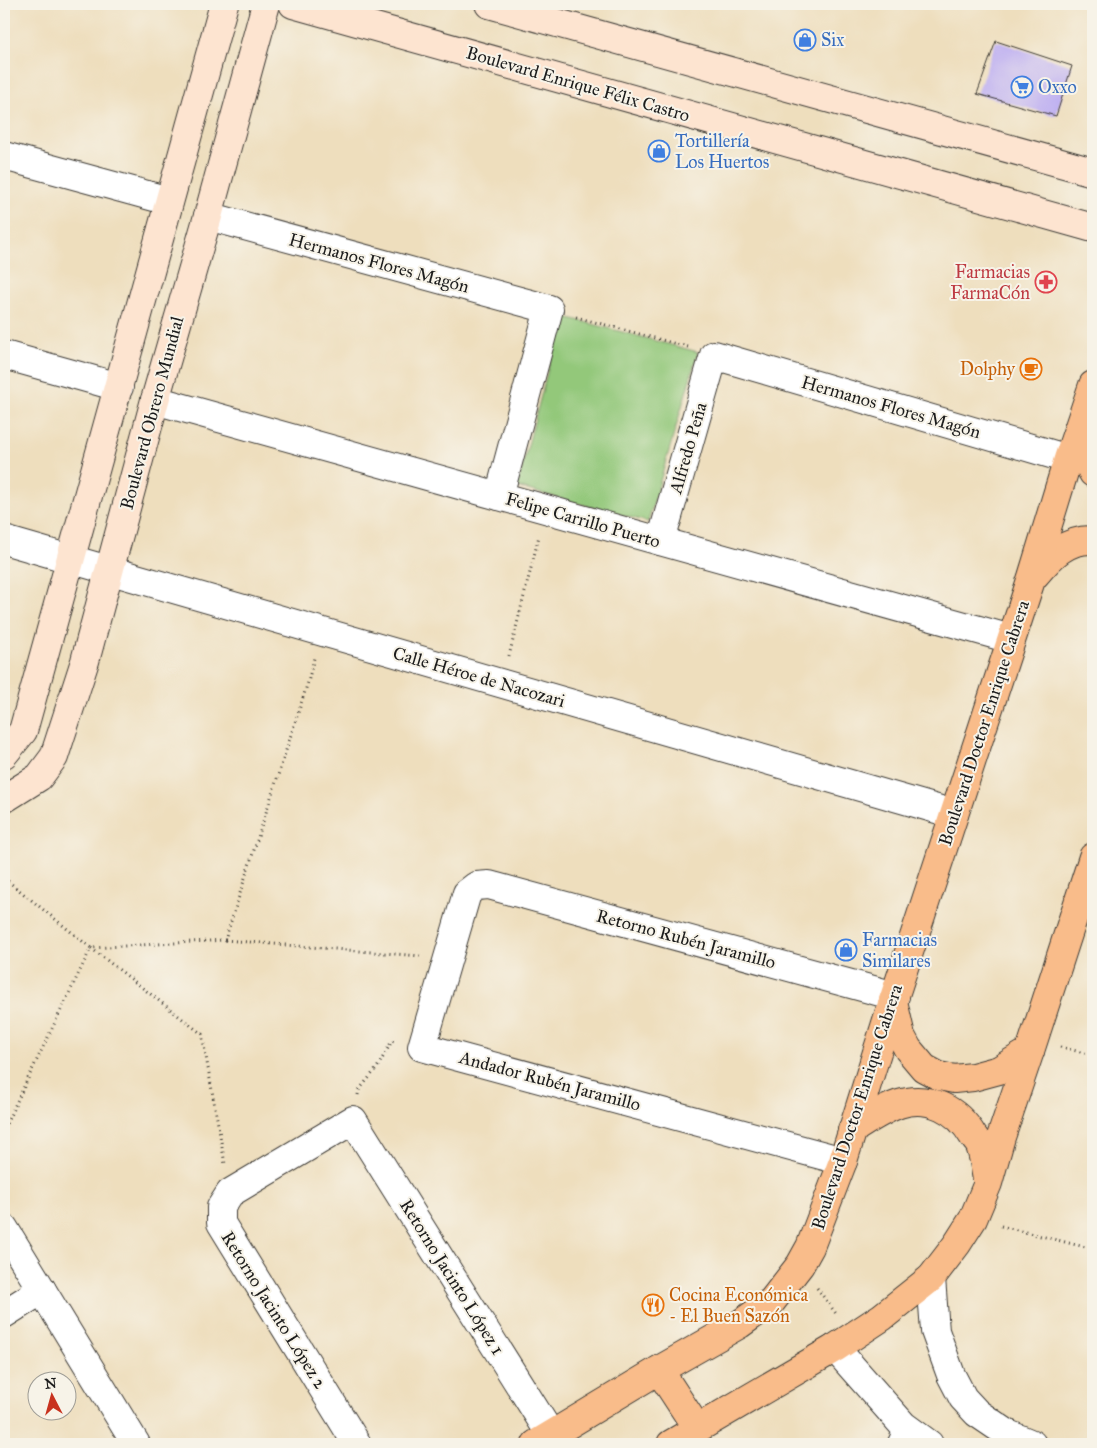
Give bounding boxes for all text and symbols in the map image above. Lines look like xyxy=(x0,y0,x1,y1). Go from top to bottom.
shop icon: Six xyxy=(793,28,817,52)
place label: Six xyxy=(821,29,844,51)
street label: Boulevard Enrique Félix Castro xyxy=(463,41,692,127)
supermarket icon: Oxxo xyxy=(1010,75,1034,99)
place label: Oxxo xyxy=(1038,76,1077,98)
place label: Tortillería Los Huertos xyxy=(675,130,769,173)
shop icon: Tortillería Los Huertos xyxy=(647,139,671,163)
street label: Hermanos Flores Magón xyxy=(286,228,472,299)
place label: Farmacias FarmaCón xyxy=(950,261,1030,304)
pharmacy icon: Farmacias FarmaCón xyxy=(1034,270,1058,294)
street label: Boulevard Obrero Mundial xyxy=(116,314,188,512)
cafe icon: Dolphy xyxy=(1019,357,1043,381)
place label: Dolphy xyxy=(960,358,1016,380)
street label: Hermanos Flores Magón xyxy=(799,371,983,444)
street label: Alfredo Peña xyxy=(664,399,712,497)
street label: Felipe Carrillo Puerto xyxy=(503,487,663,553)
street label: Boulevard Doctor Enrique Cabrera xyxy=(934,597,1035,849)
street label: Calle Héroe de Nacozari xyxy=(390,642,568,712)
street label: Retorno Rubén Jaramillo xyxy=(594,904,778,975)
place label: Farmacias Similares xyxy=(862,929,937,972)
shop icon: Farmacias Similares xyxy=(834,938,858,962)
street label: Boulevard Doctor Enrique Cabrera xyxy=(807,981,908,1233)
street label: Andador Rubén Jaramillo xyxy=(456,1046,643,1117)
street label: Retorno Jacinto López 1 xyxy=(394,1195,509,1360)
street label: Retorno Jacinto López 2 xyxy=(216,1227,331,1393)
place label: Cocina Económica - El Buen Sazón xyxy=(669,1284,808,1327)
restaurant icon: Cocina Económica - El Buen Sazón xyxy=(641,1293,665,1317)
north arrow xyxy=(28,1370,78,1420)
text: N xyxy=(44,1374,58,1393)

